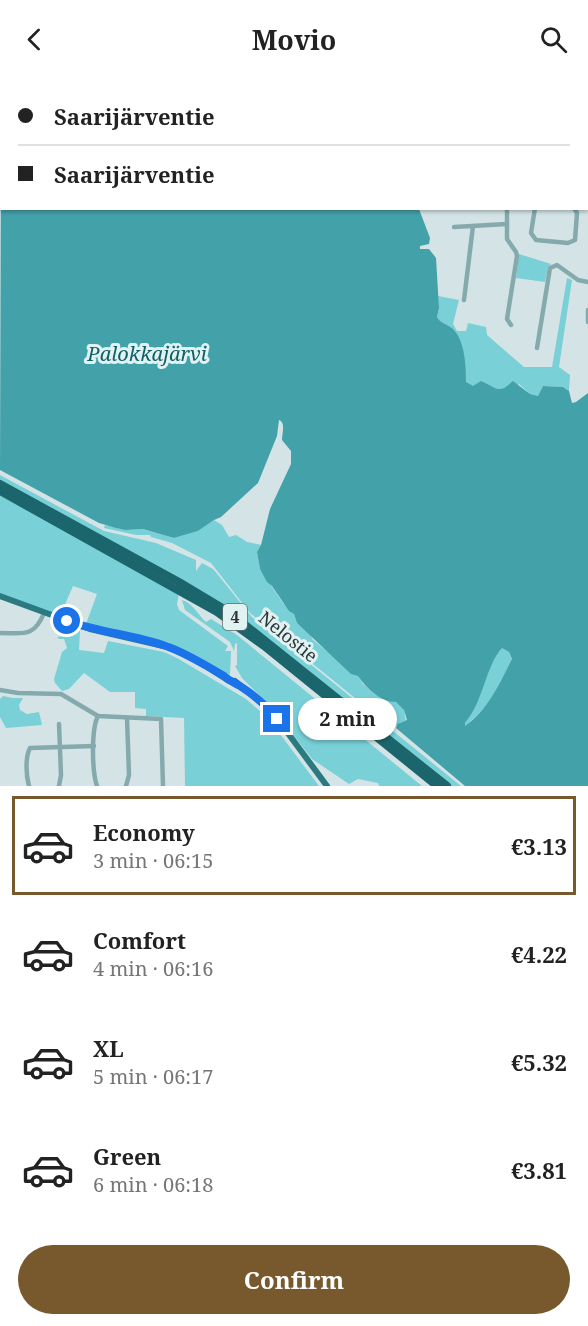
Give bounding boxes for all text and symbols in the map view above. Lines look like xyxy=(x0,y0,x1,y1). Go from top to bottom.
text: Movio xyxy=(252,21,336,58)
icon: back xyxy=(18,23,51,56)
icon: search xyxy=(537,23,570,56)
text: Saarijärventie xyxy=(54,101,215,131)
text: Saarijärventie xyxy=(54,159,215,189)
water label: Palokkajärvi xyxy=(86,340,207,367)
road number: 4 xyxy=(223,604,247,630)
street label: Nelostie xyxy=(254,605,323,667)
route start xyxy=(53,607,80,634)
callout: 2 min xyxy=(298,698,397,740)
route end xyxy=(263,705,290,732)
text: 2 min xyxy=(319,705,376,732)
text: Economy xyxy=(93,817,195,847)
icon: car xyxy=(21,819,75,873)
text: €3.13 xyxy=(511,831,567,861)
text: 3 min · 06:15 xyxy=(93,847,213,874)
text: Comfort xyxy=(93,925,186,955)
icon: car xyxy=(21,927,75,981)
text: €4.22 xyxy=(511,939,567,969)
text: 4 min · 06:16 xyxy=(93,955,213,982)
text: XL xyxy=(93,1033,124,1063)
icon: car xyxy=(21,1035,75,1089)
text: €5.32 xyxy=(511,1047,567,1077)
text: 5 min · 06:17 xyxy=(93,1063,213,1090)
text: Green xyxy=(93,1141,161,1171)
icon: car xyxy=(21,1143,75,1197)
text: €3.81 xyxy=(511,1155,567,1185)
text: 6 min · 06:18 xyxy=(93,1171,213,1198)
button: Confirm xyxy=(18,1245,570,1314)

